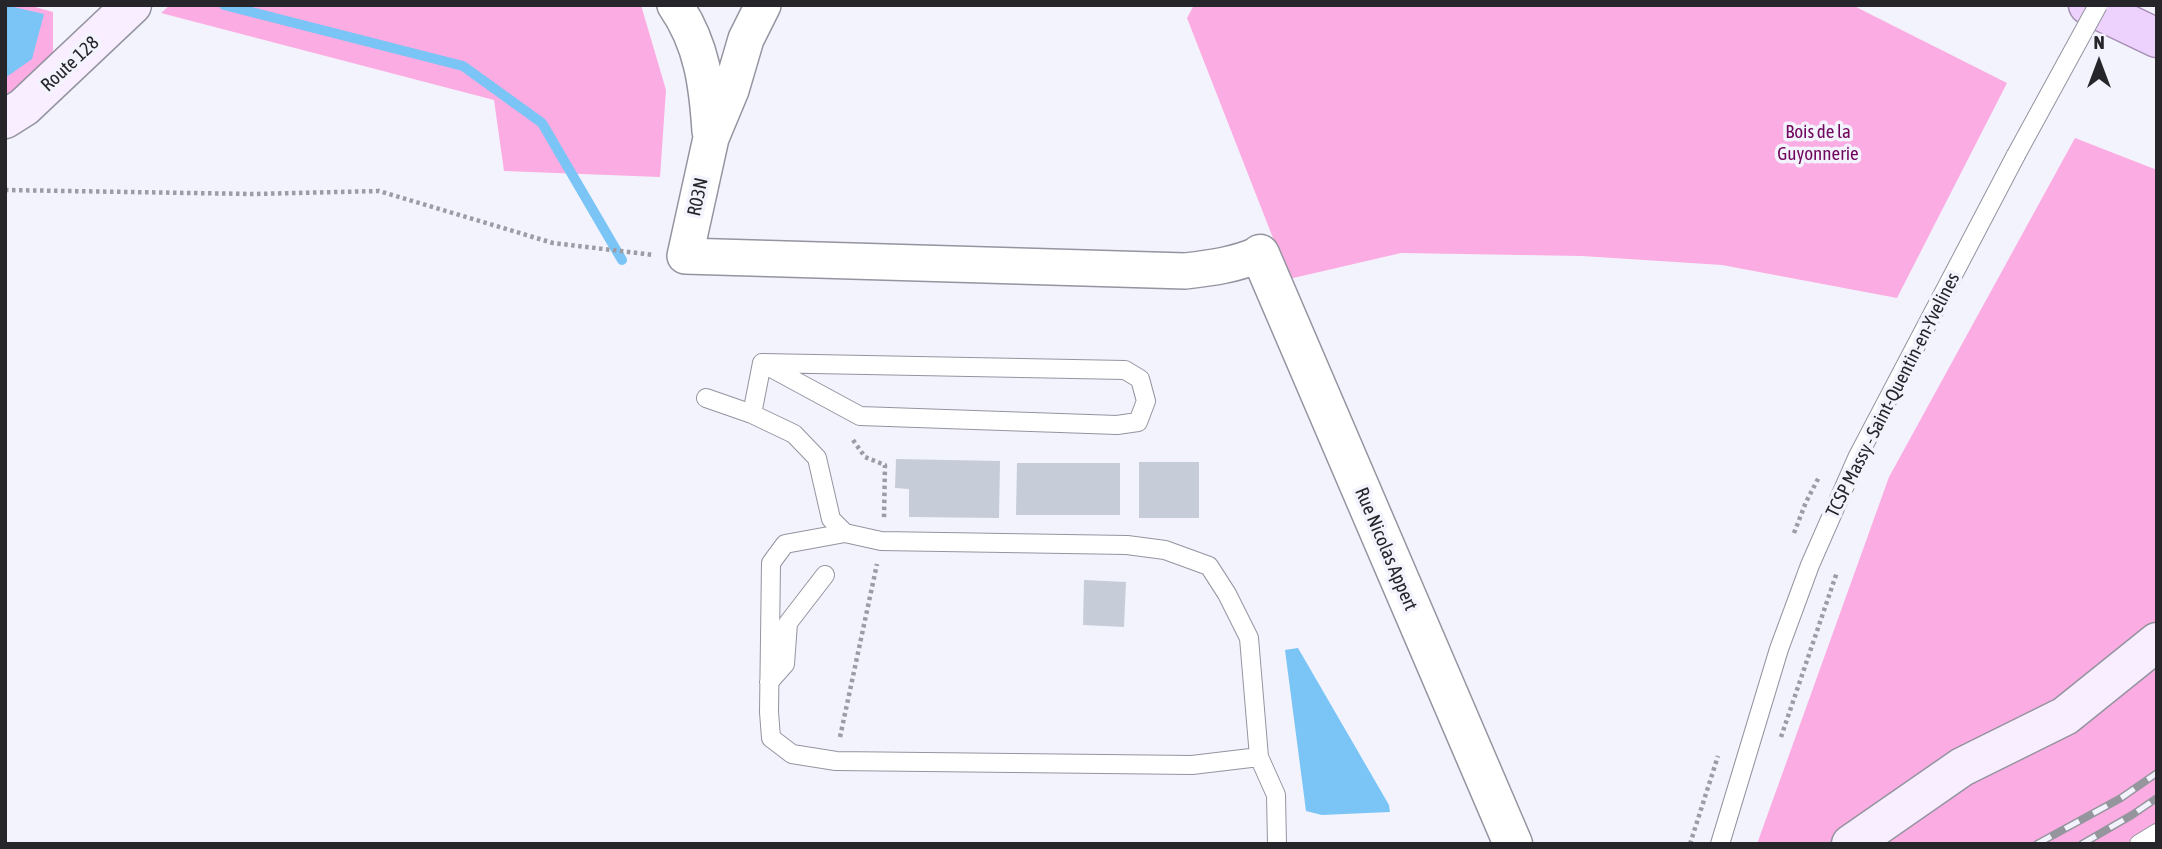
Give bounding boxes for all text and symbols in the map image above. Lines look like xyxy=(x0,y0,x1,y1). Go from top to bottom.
north arrow xyxy=(2064,28,2134,98)
street label: Route 128 xyxy=(36,31,104,97)
text: N xyxy=(2093,31,2105,53)
park label: Bois de la Guyonnerie xyxy=(1777,121,1859,165)
street label: R03N xyxy=(683,176,713,218)
street label: TCSP Massy - Saint-Quentin-en-Yvelines xyxy=(1821,269,1965,521)
street label: Rue Nicolas Appert xyxy=(1350,484,1422,614)

